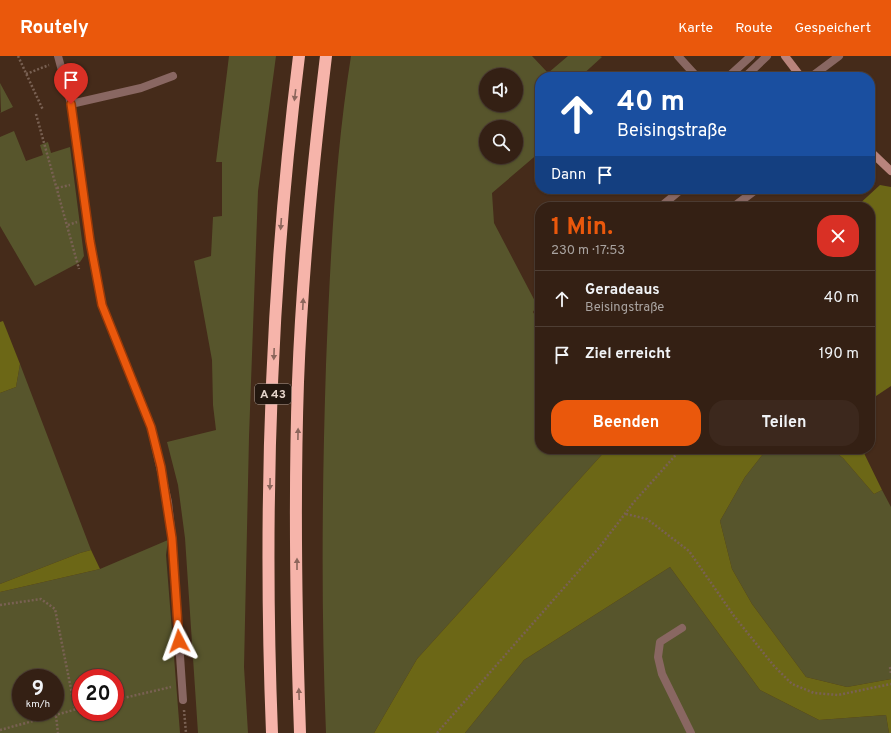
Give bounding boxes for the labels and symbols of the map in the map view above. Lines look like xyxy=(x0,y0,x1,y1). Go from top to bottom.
pin xyxy=(54,63,88,104)
one-way arrow xyxy=(291,89,298,101)
one-way arrow xyxy=(278,218,285,230)
one-way arrow xyxy=(299,298,306,310)
one-way arrow xyxy=(271,348,277,361)
road number: A 43 xyxy=(255,384,291,404)
one-way arrow xyxy=(294,428,301,440)
one-way arrow xyxy=(267,478,273,491)
one-way arrow xyxy=(294,557,300,570)
position arrow xyxy=(158,620,200,662)
speed limit sign: 20 xyxy=(72,669,124,721)
one-way arrow xyxy=(295,688,302,700)

